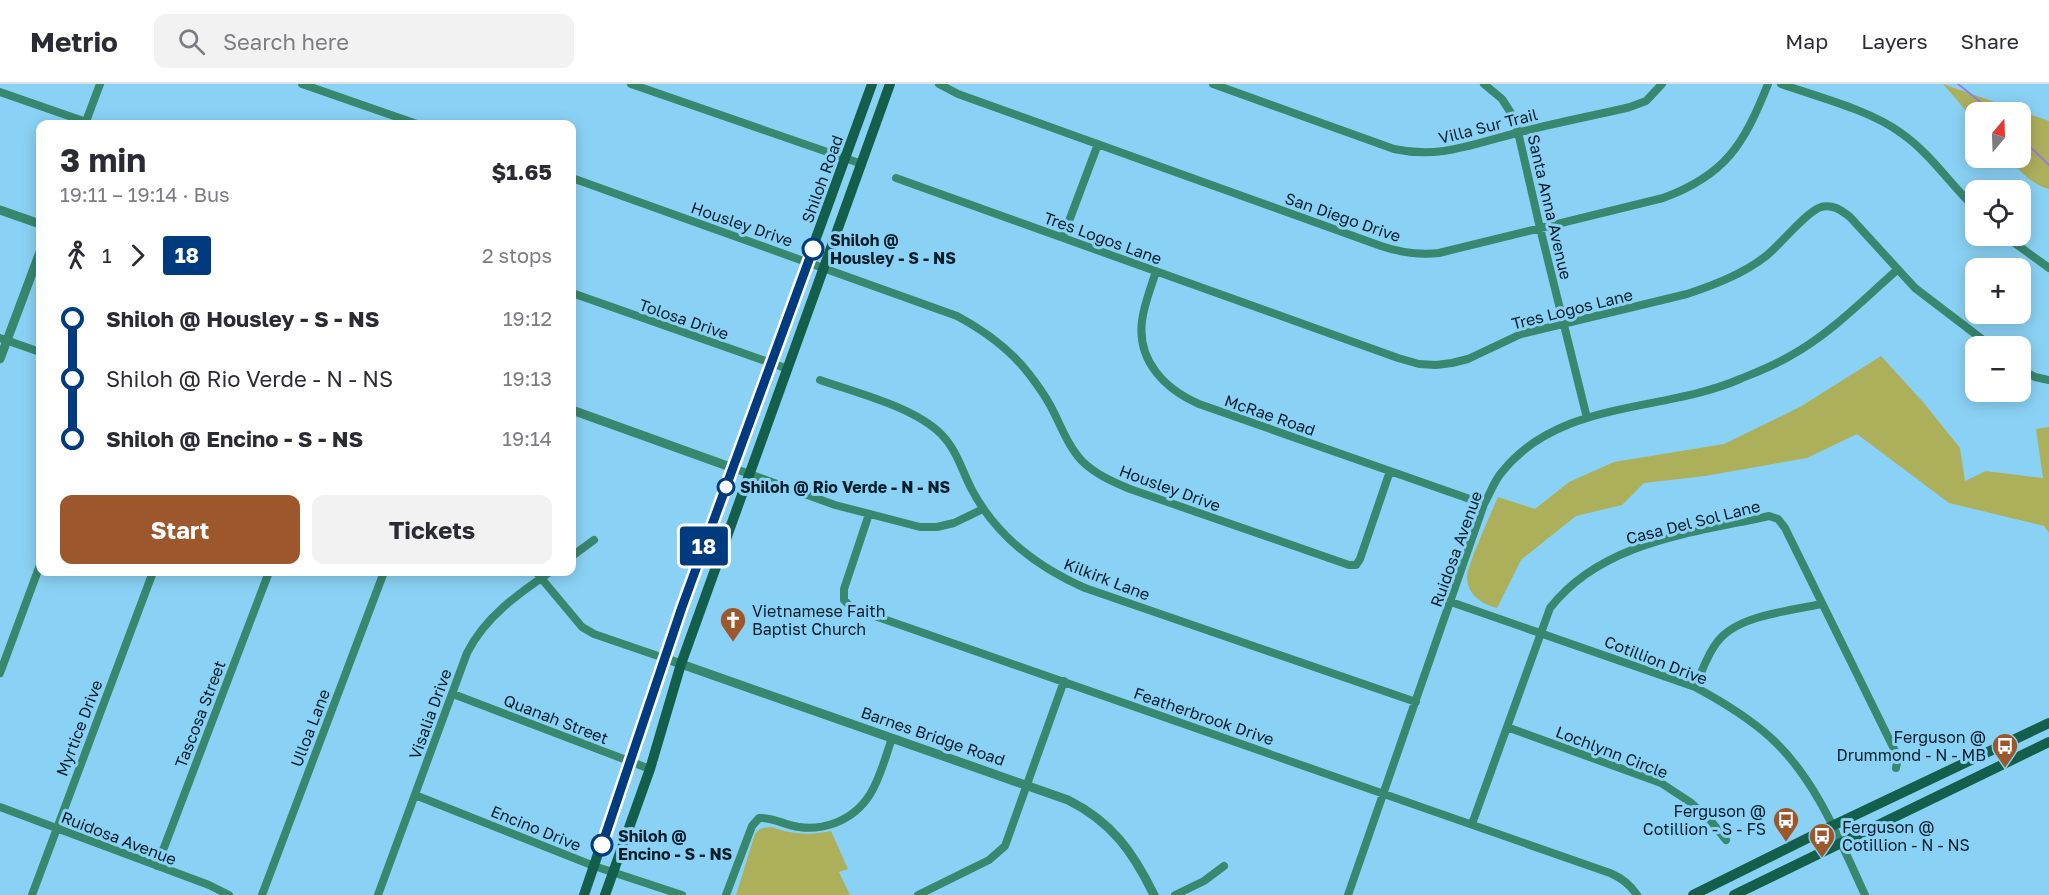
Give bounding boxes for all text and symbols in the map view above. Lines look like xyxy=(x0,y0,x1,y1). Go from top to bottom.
search box xyxy=(154,14,574,68)
text: Metrio xyxy=(30,25,118,58)
icon: search xyxy=(175,25,208,58)
text: Search here xyxy=(223,28,349,55)
text: Map xyxy=(1785,28,1828,54)
text: Layers xyxy=(1861,28,1928,54)
text: Share xyxy=(1961,28,2019,54)
north arrow xyxy=(1965,102,2031,168)
map controls xyxy=(1965,102,2031,402)
street label: Villa Sur Trail xyxy=(1436,104,1540,148)
street label: Shiloh Road xyxy=(797,132,847,226)
street label: Santa Anna Avenue xyxy=(1524,132,1576,282)
text: 3 min xyxy=(60,140,146,179)
text: $1.65 xyxy=(491,158,552,185)
button: locate xyxy=(1965,180,2031,246)
text: 19:11 – 19:14 · Bus xyxy=(60,182,230,206)
street label: San Diego Drive xyxy=(1283,188,1403,246)
street label: Housley Drive xyxy=(688,197,796,251)
street label: Tres Logos Lane xyxy=(1041,207,1165,269)
place label: Shiloh @ Housley - S - NS xyxy=(830,230,956,268)
marker: Shiloh @ Housley - S - NS xyxy=(802,238,824,260)
icon: walk xyxy=(60,239,93,272)
icon: forward xyxy=(121,239,154,272)
text: 18 xyxy=(175,242,199,268)
text: 1 xyxy=(102,243,112,267)
text: 2 stops xyxy=(482,243,552,267)
button: + xyxy=(1965,258,2031,324)
street label: Tres Logos Lane xyxy=(1509,284,1635,334)
street label: Tolosa Drive xyxy=(636,294,732,344)
text: Shiloh @ Housley - S - NS xyxy=(106,305,379,332)
text: 19:12 xyxy=(503,306,552,330)
button: − xyxy=(1965,336,2031,402)
text: Shiloh @ Rio Verde - N - NS xyxy=(106,365,393,392)
text: 19:13 xyxy=(503,366,552,390)
street label: McRae Road xyxy=(1222,390,1318,440)
text: Shiloh @ Encino - S - NS xyxy=(106,425,363,452)
text: 19:14 xyxy=(502,426,552,450)
street label: Housley Drive xyxy=(1117,460,1223,516)
place label: Shiloh @ Rio Verde - N - NS xyxy=(740,477,951,497)
marker: Shiloh @ Rio Verde - N - NS xyxy=(717,478,735,496)
street label: Ruidosa Avenue xyxy=(1426,488,1486,610)
button: Start xyxy=(60,495,300,564)
button: Tickets xyxy=(312,495,552,564)
street label: Casa Del Sol Lane xyxy=(1624,496,1762,548)
line badge: 18 xyxy=(677,526,731,566)
text: 18 xyxy=(692,533,716,559)
street label: Kilkirk Lane xyxy=(1061,553,1153,605)
place label: Vietnamese Faith Baptist Church xyxy=(752,601,886,639)
church icon: Vietnamese Faith Baptist Church xyxy=(718,605,748,643)
street label: Cotillion Drive xyxy=(1602,631,1710,689)
street label: Tascosa Street xyxy=(170,658,230,770)
street label: Visalia Drive xyxy=(404,666,456,762)
street label: Myrtice Drive xyxy=(51,677,107,779)
street label: Featherbrook Drive xyxy=(1131,683,1277,749)
street label: Ulloa Lane xyxy=(286,686,334,770)
street label: Quanah Street xyxy=(501,690,611,748)
street label: Barnes Bridge Road xyxy=(858,702,1008,770)
street label: Lochlynn Circle xyxy=(1553,721,1671,783)
place label: Ferguson @ Drummond - N - MB xyxy=(1836,727,1986,765)
bus stop icon: Ferguson @ Drummond - N - MB xyxy=(1990,731,2020,769)
street label: Encino Drive xyxy=(488,801,584,855)
place label: Ferguson @ Cotillion - S - FS xyxy=(1643,801,1766,839)
bus stop icon: Ferguson @ Cotillion - S - FS xyxy=(1771,805,1801,843)
street label: Ruidosa Avenue xyxy=(58,807,180,869)
place label: Ferguson @ Cotillion - N - NS xyxy=(1842,817,1970,855)
bus stop icon: Ferguson @ Cotillion - N - NS xyxy=(1807,821,1837,859)
place label: Shiloh @ Encino - S - NS xyxy=(618,826,733,864)
marker: Shiloh @ Encino - S - NS xyxy=(591,834,613,856)

